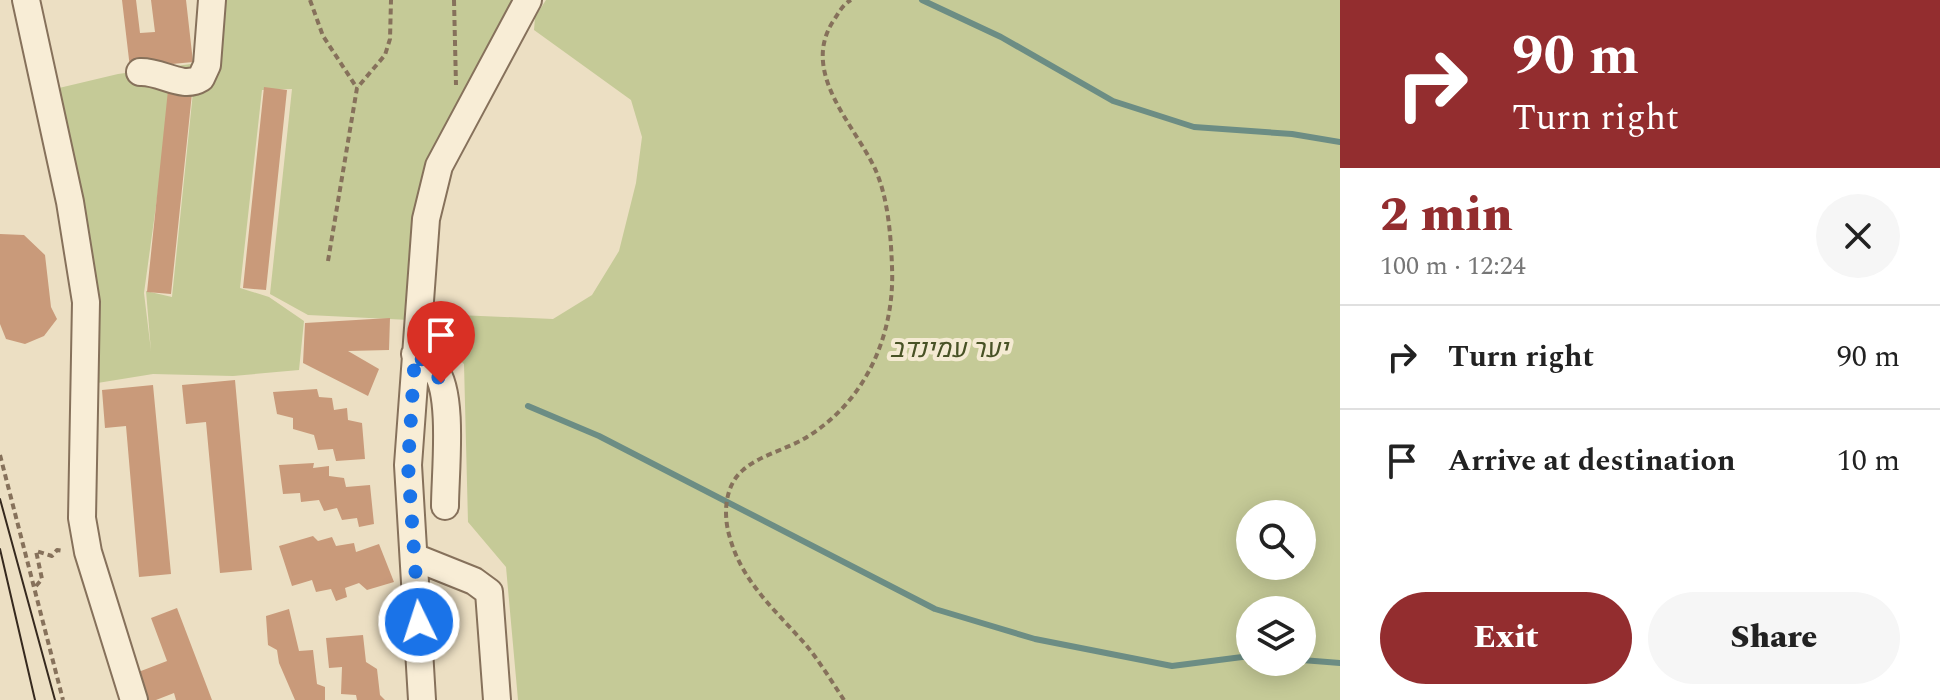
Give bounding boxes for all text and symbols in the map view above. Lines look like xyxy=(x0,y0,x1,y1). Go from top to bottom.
text: 90 m xyxy=(1512,14,1639,99)
icon: right xyxy=(1380,32,1484,136)
text: Turn right xyxy=(1512,91,1679,146)
text: 2 min xyxy=(1380,179,1513,252)
button: close xyxy=(1816,194,1900,278)
text: 100 m · 12:24 xyxy=(1380,246,1526,286)
pin xyxy=(407,301,475,383)
icon: arrive xyxy=(419,313,463,357)
park label: יער עמינדב xyxy=(890,329,1010,369)
text: Turn right xyxy=(1448,334,1594,380)
text: 90 m xyxy=(1837,334,1900,380)
icon: right xyxy=(1380,335,1424,379)
text: Arrive at destination xyxy=(1448,438,1735,484)
text: 10 m xyxy=(1837,438,1900,484)
icon: arrive xyxy=(1380,439,1424,483)
map controls xyxy=(1236,500,1316,676)
button: search xyxy=(1236,500,1316,580)
position arrow xyxy=(377,580,461,664)
button: Exit xyxy=(1380,592,1632,684)
button: Share xyxy=(1648,592,1900,684)
button: layers xyxy=(1236,596,1316,676)

